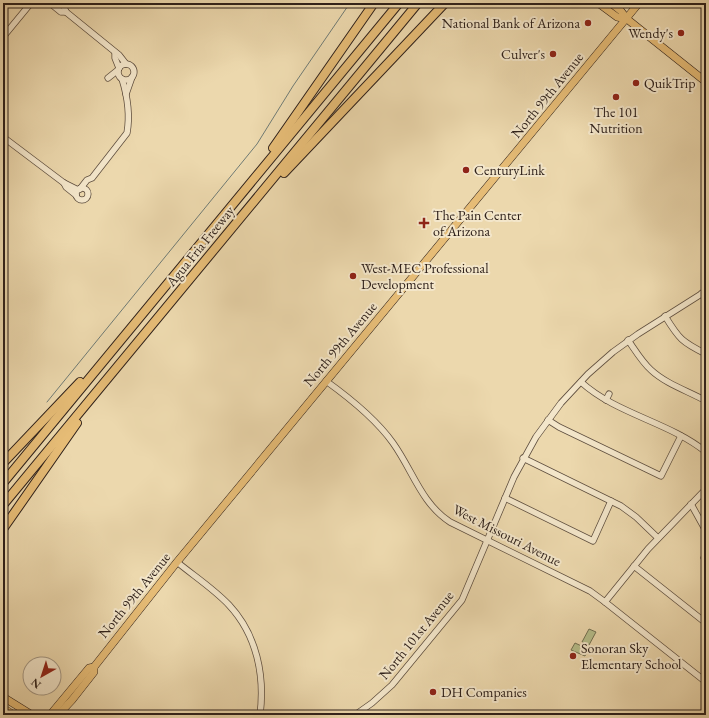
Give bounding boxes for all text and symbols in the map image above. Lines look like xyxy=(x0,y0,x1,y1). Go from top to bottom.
place label: National Bank of Arizona xyxy=(442,14,580,32)
marker: National Bank of Arizona xyxy=(583,18,593,28)
place label: Wendy's xyxy=(628,24,673,42)
marker: Wendy's xyxy=(676,28,686,38)
place label: Culver's xyxy=(501,45,545,63)
street label: North 99th Avenue xyxy=(507,48,587,142)
marker: Culver's xyxy=(548,49,558,59)
place label: QuikTrip xyxy=(644,74,695,92)
marker: QuikTrip xyxy=(631,78,641,88)
marker: The 101 Nutrition xyxy=(611,92,621,102)
place label: The 101 Nutrition xyxy=(589,103,643,137)
place label: CenturyLink xyxy=(474,161,545,179)
marker: CenturyLink xyxy=(461,165,471,175)
street label: Agua Fria Freeway xyxy=(161,201,239,291)
place label: The Pain Center of Arizona xyxy=(433,206,522,240)
marker: The Pain Center of Arizona xyxy=(418,217,430,229)
place label: West-MEC Professional Development xyxy=(361,259,489,293)
marker: West-MEC Professional Development xyxy=(348,271,358,281)
street label: North 99th Avenue xyxy=(299,298,381,390)
street label: West Missouri Avenue xyxy=(450,500,565,570)
street label: North 99th Avenue xyxy=(94,548,174,642)
street label: North 101st Avenue xyxy=(375,587,458,683)
place label: Sonoran Sky Elementary School xyxy=(581,639,682,673)
marker: Sonoran Sky Elementary School xyxy=(568,651,578,661)
north arrow xyxy=(22,656,62,696)
text: N xyxy=(28,675,44,692)
place label: DH Companies xyxy=(441,683,527,701)
marker: DH Companies xyxy=(428,687,438,697)

